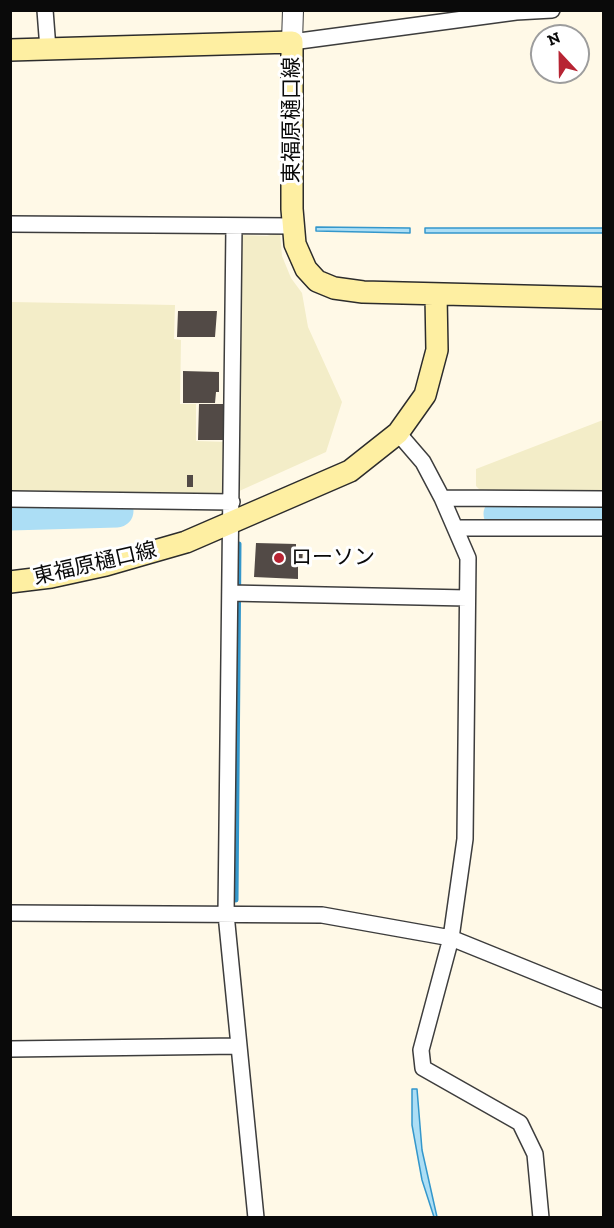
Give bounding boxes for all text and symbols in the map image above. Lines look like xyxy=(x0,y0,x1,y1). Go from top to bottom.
north arrow xyxy=(530,24,590,84)
text: N xyxy=(545,28,563,50)
street label: 東福原樋口線 xyxy=(279,57,305,183)
street label: 東福原樋口線 xyxy=(31,538,159,590)
place label: ローソン xyxy=(291,545,375,571)
marker: ローソン xyxy=(272,551,286,565)

